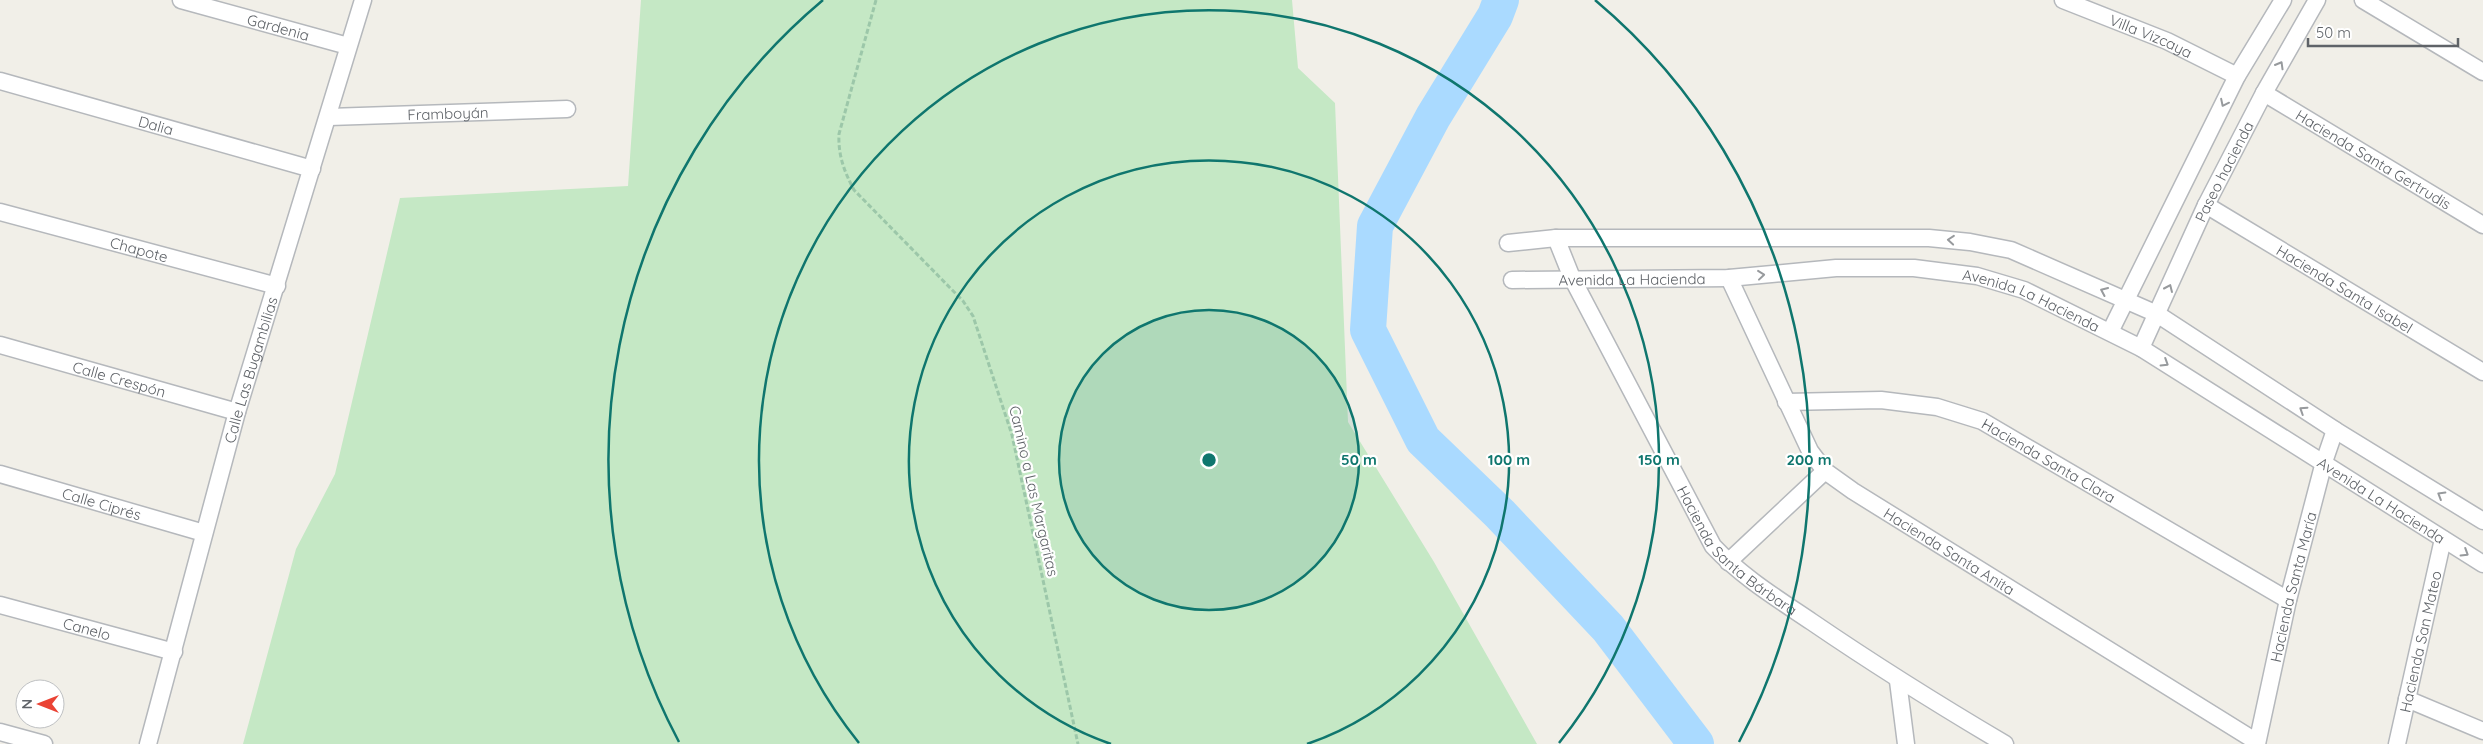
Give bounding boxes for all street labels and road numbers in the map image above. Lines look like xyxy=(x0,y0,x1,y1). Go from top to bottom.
street label: Gardenia xyxy=(245,9,312,44)
street label: Villa Vizcaya xyxy=(2107,10,2196,62)
street label: Framboyán xyxy=(407,102,489,124)
street label: Hacienda Santa Gertrudis xyxy=(2292,105,2455,213)
street label: Dalia xyxy=(136,111,176,139)
street label: Paseo hacienda xyxy=(2190,118,2257,225)
street label: Chapote xyxy=(108,232,170,266)
street label: Hacienda Santa Isabel xyxy=(2273,240,2416,337)
street label: Avenida La Hacienda xyxy=(1961,265,2103,336)
street label: Avenida La Hacienda xyxy=(1558,269,1706,289)
street label: Calle Las Bugambilias xyxy=(220,294,281,445)
street label: Calle Crespón xyxy=(71,357,168,401)
street label: Camino a Las Margaritas xyxy=(1005,404,1063,578)
street label: Hacienda Santa Clara xyxy=(1978,414,2119,507)
street label: Avenida La Hacienda xyxy=(2314,453,2449,547)
street label: Hacienda Santa Bárbara xyxy=(1673,482,1801,619)
street label: Calle Ciprés xyxy=(60,483,144,524)
street label: Hacienda Santa Anita xyxy=(1880,503,2018,599)
street label: Hacienda Santa María xyxy=(2265,510,2320,664)
street label: Hacienda San Mateo xyxy=(2395,569,2445,714)
street label: Canelo xyxy=(61,613,113,644)

